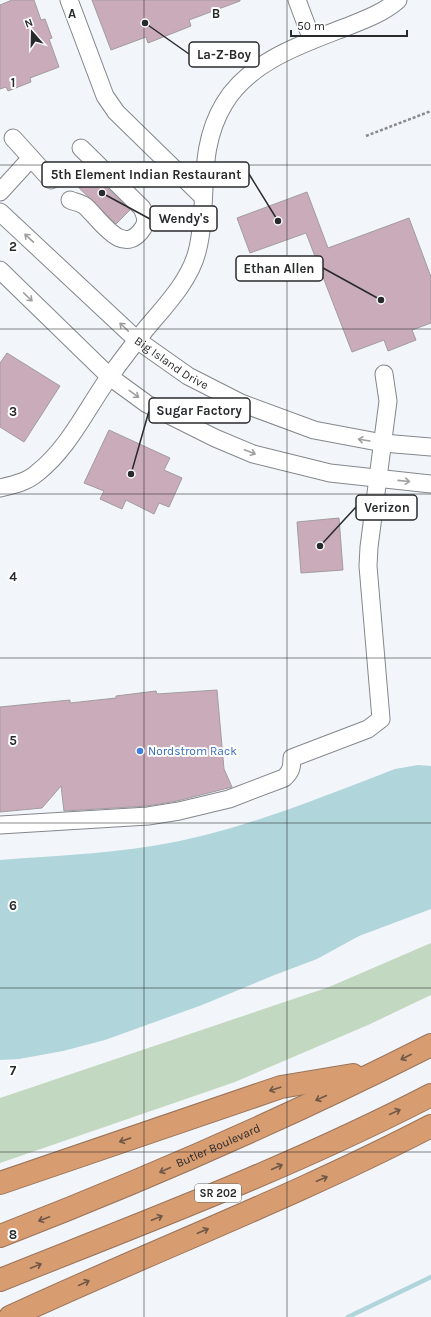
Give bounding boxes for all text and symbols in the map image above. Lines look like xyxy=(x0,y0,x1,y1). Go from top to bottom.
text: A xyxy=(68,6,76,21)
text: B xyxy=(212,6,220,21)
north arrow xyxy=(12,12,52,52)
scale bar xyxy=(291,12,407,38)
text: N xyxy=(23,16,35,31)
text: 50 m xyxy=(297,19,325,33)
callout: La-Z-Boy xyxy=(189,42,259,67)
text: La-Z-Boy xyxy=(197,47,252,62)
text: 1 xyxy=(11,75,15,90)
callout: 5th Element Indian Restaurant xyxy=(42,162,249,187)
text: 5th Element Indian Restaurant xyxy=(51,167,241,182)
callout: Wendy's xyxy=(150,206,217,231)
text: Wendy's xyxy=(159,211,209,226)
one-way arrow xyxy=(24,233,34,243)
text: 2 xyxy=(9,239,17,254)
callout: Ethan Allen xyxy=(236,256,323,281)
text: Ethan Allen xyxy=(244,261,314,276)
one-way arrow xyxy=(23,292,33,302)
one-way arrow xyxy=(119,322,129,332)
street label: Big Island Drive xyxy=(132,334,211,392)
one-way arrow xyxy=(128,390,139,398)
callout: Sugar Factory xyxy=(149,398,250,423)
text: Sugar Factory xyxy=(156,403,242,418)
text: 3 xyxy=(9,404,17,419)
one-way arrow xyxy=(358,436,371,444)
one-way arrow xyxy=(243,449,255,457)
one-way arrow xyxy=(397,477,410,485)
callout: Verizon xyxy=(356,495,417,520)
text: Verizon xyxy=(364,500,410,515)
text: 4 xyxy=(9,569,17,584)
text: 5 xyxy=(9,733,17,748)
place label: Nordstrom Rack xyxy=(148,744,237,758)
marker: Nordstrom Rack xyxy=(135,746,145,756)
text: 6 xyxy=(9,898,17,913)
one-way arrow xyxy=(401,1054,413,1061)
text: 7 xyxy=(10,1063,17,1078)
one-way arrow xyxy=(269,1086,281,1094)
one-way arrow xyxy=(315,1095,327,1102)
one-way arrow xyxy=(388,1108,400,1115)
street label: Butler Boulevard xyxy=(174,1121,262,1170)
one-way arrow xyxy=(119,1136,131,1144)
one-way arrow xyxy=(270,1163,282,1170)
one-way arrow xyxy=(159,1167,171,1174)
one-way arrow xyxy=(315,1175,327,1182)
road number: SR 202 xyxy=(195,1184,241,1202)
one-way arrow xyxy=(151,1213,163,1221)
one-way arrow xyxy=(39,1215,51,1223)
text: 8 xyxy=(9,1227,17,1242)
one-way arrow xyxy=(196,1227,208,1234)
one-way arrow xyxy=(30,1261,42,1269)
one-way arrow xyxy=(77,1279,89,1286)

